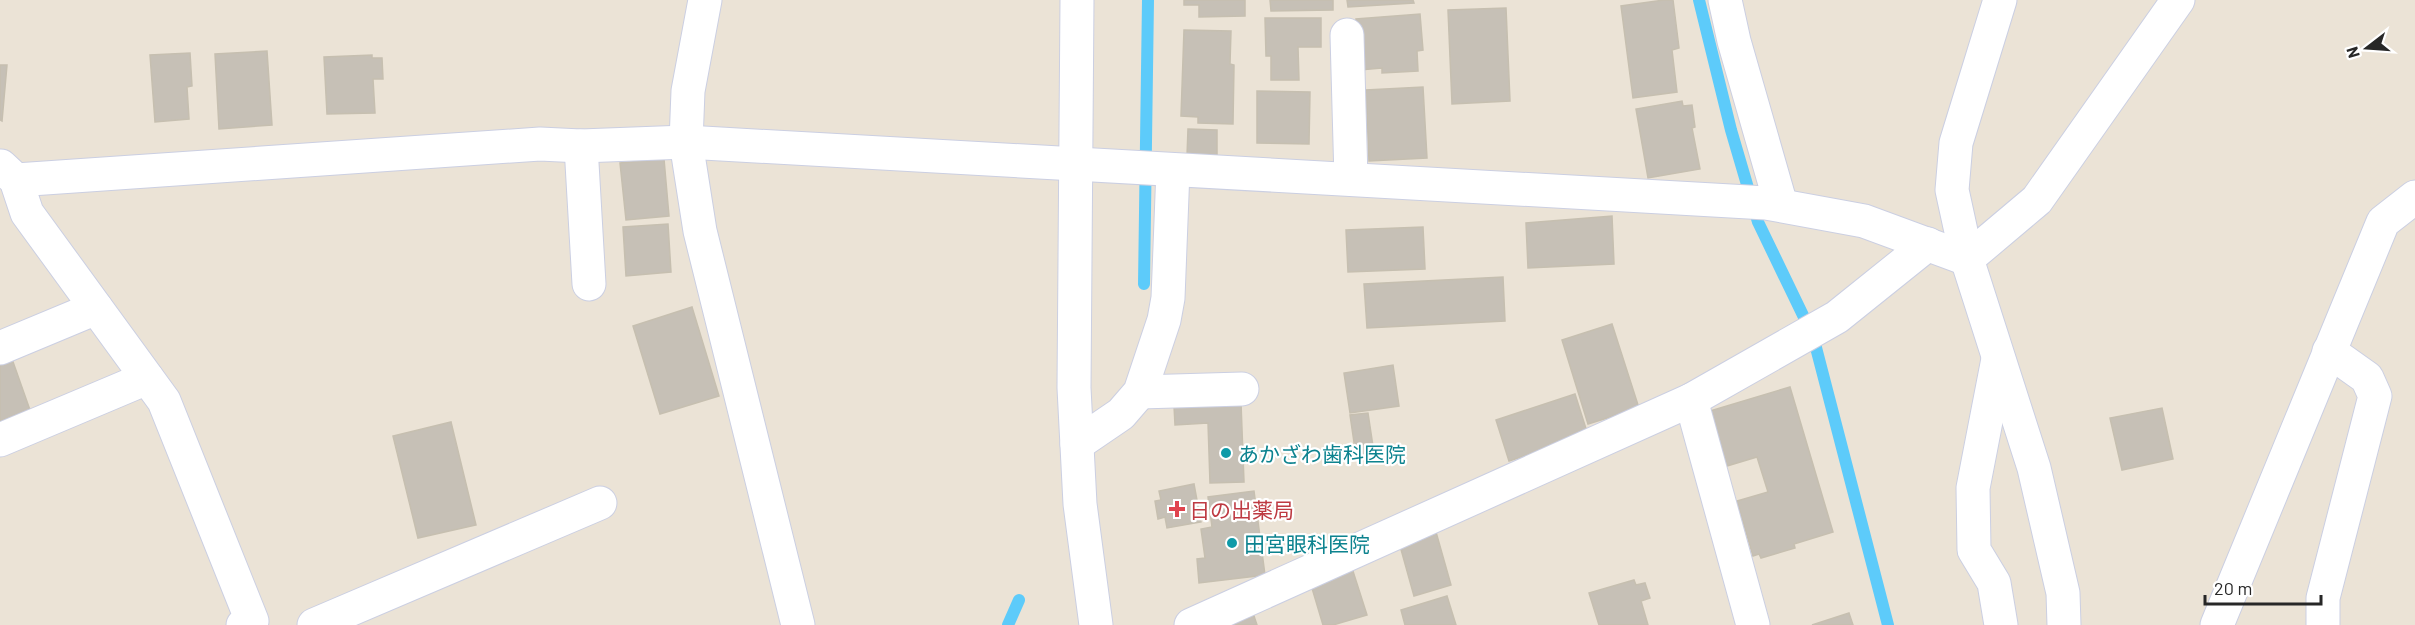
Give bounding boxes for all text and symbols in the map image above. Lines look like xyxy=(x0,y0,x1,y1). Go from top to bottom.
north arrow xyxy=(2337,18,2397,78)
text: N xyxy=(2342,45,2363,60)
place label: あかざわ歯科医院 xyxy=(1238,441,1406,466)
marker: あかざわ歯科医院 xyxy=(1219,446,1233,460)
place label: 日の出薬局 xyxy=(1189,497,1294,522)
marker: 日の出薬局 xyxy=(1170,502,1184,516)
place label: 田宮眼科医院 xyxy=(1244,531,1370,556)
marker: 田宮眼科医院 xyxy=(1225,536,1239,550)
scale bar xyxy=(2205,568,2320,606)
text: 20 m xyxy=(2214,577,2252,599)

